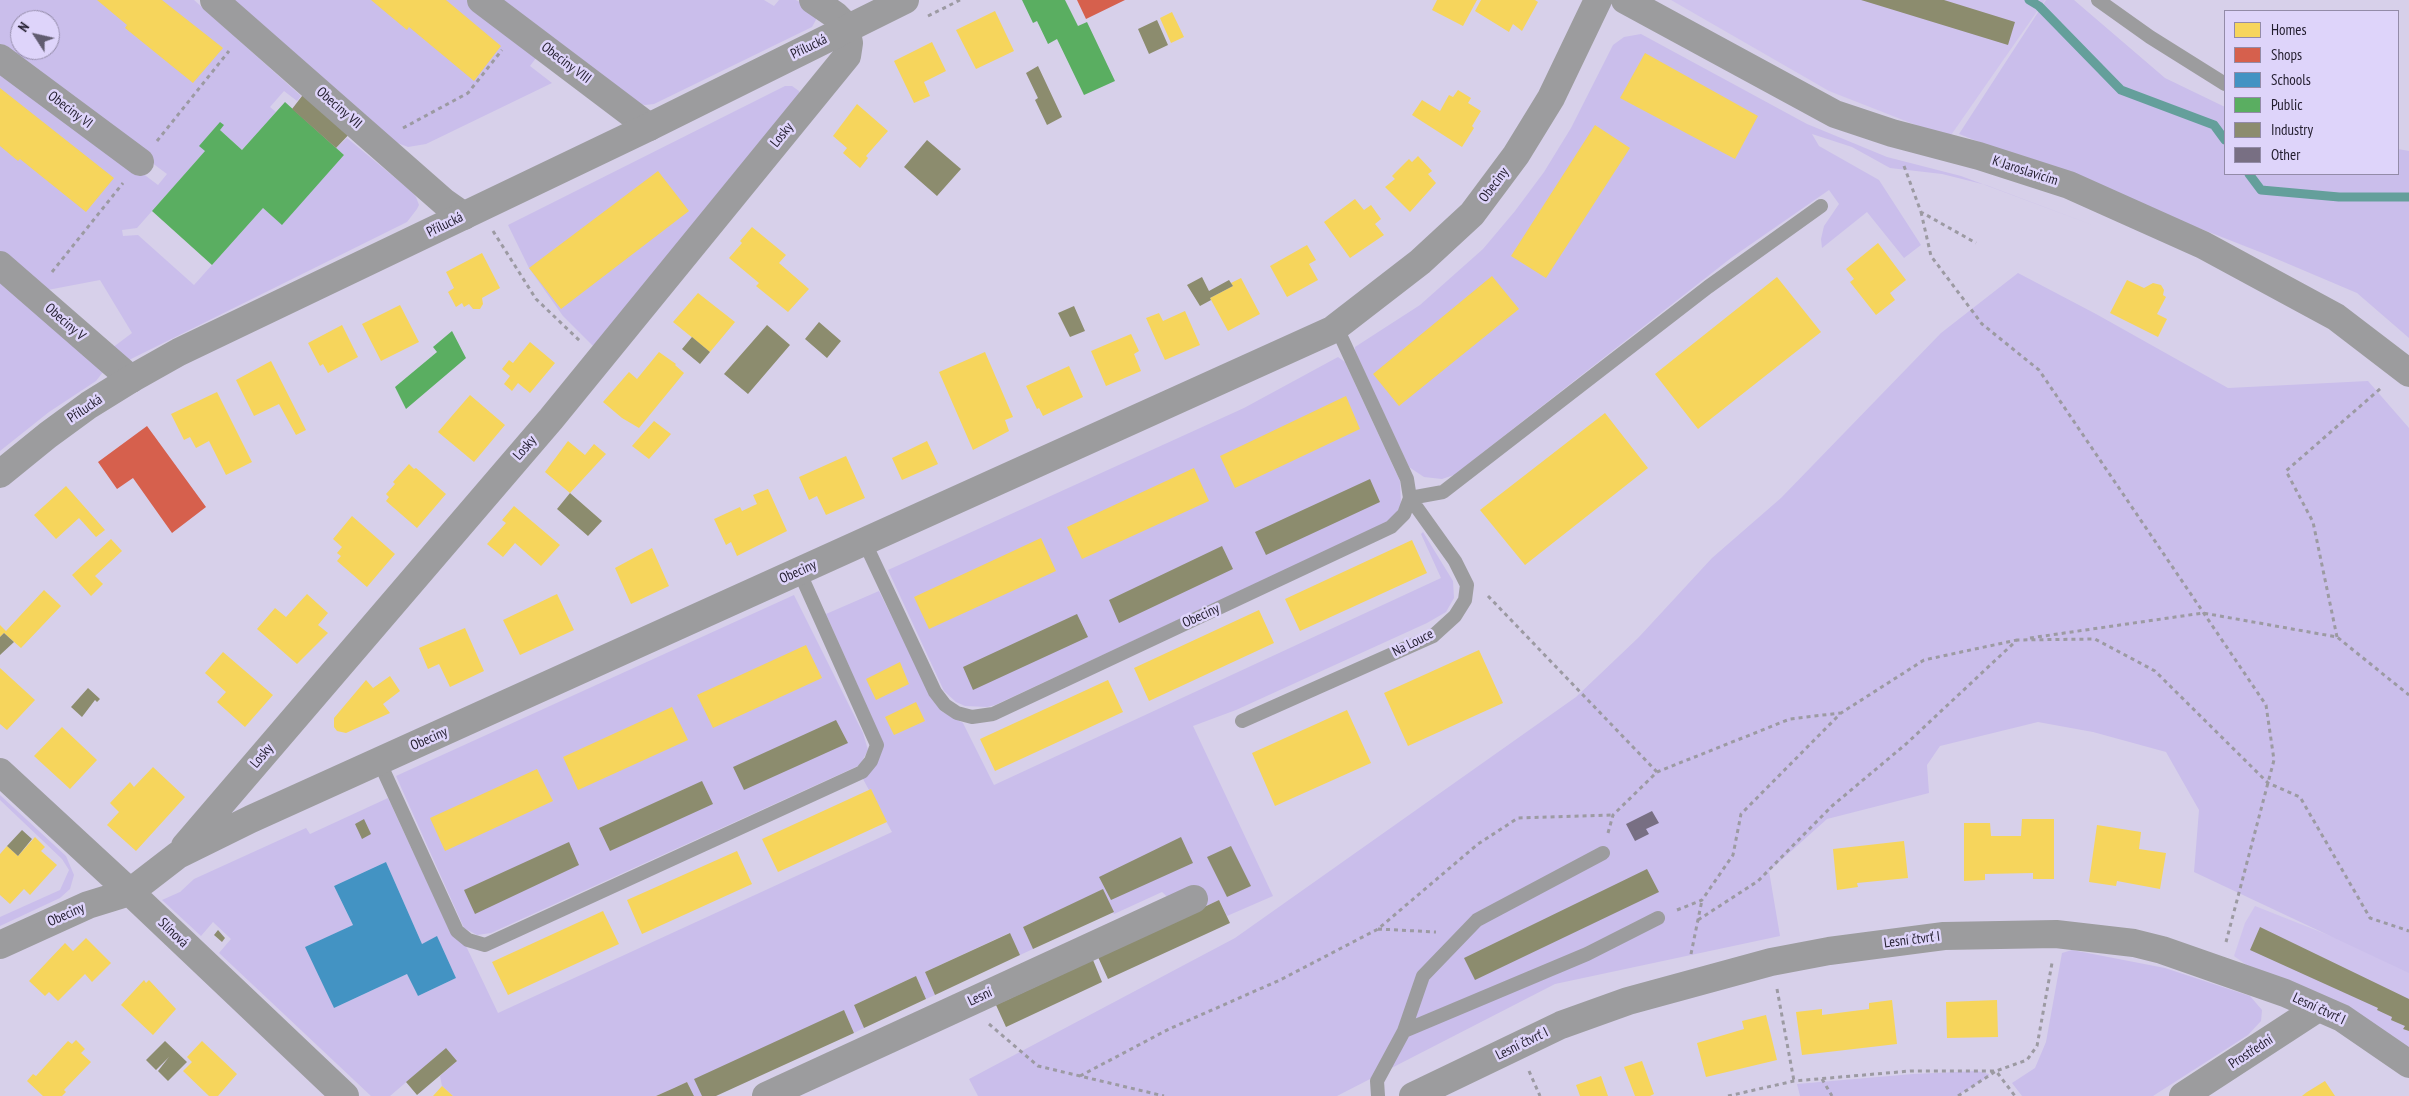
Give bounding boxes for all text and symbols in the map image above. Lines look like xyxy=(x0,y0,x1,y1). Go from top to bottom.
north arrow xyxy=(10,10,60,60)
legend xyxy=(2224,10,2399,175)
text: N xyxy=(14,19,33,35)
text: Homes xyxy=(2271,20,2307,39)
street label: Přílucká xyxy=(788,31,830,63)
street label: Obeciny VIII xyxy=(538,39,594,87)
text: Shops xyxy=(2271,45,2302,64)
text: Schools xyxy=(2271,70,2311,89)
street label: Obeciny VII xyxy=(313,84,365,132)
street label: Obeciny VI xyxy=(44,88,96,132)
text: Public xyxy=(2271,95,2302,114)
street label: Losky xyxy=(767,119,797,151)
text: Industry xyxy=(2271,120,2313,139)
text: Other xyxy=(2271,145,2300,164)
street label: K Jaroslavicím xyxy=(1990,153,2060,189)
street label: Obeciny xyxy=(1476,164,1512,206)
street label: Přílucká xyxy=(424,209,466,241)
street label: Obeciny V xyxy=(41,300,89,344)
street label: Přílucká xyxy=(64,391,106,427)
street label: Losky xyxy=(510,432,540,464)
street label: Obeciny xyxy=(777,556,819,588)
street label: Obeciny xyxy=(1180,600,1222,632)
street label: Na Louce xyxy=(1390,626,1436,660)
street label: Obeciny xyxy=(408,723,450,755)
street label: Losky xyxy=(247,740,277,772)
street label: Obeciny xyxy=(45,899,87,931)
street label: Slínová xyxy=(154,915,192,951)
street label: Lesní čtvrť I xyxy=(1883,928,1941,952)
street label: Lesní xyxy=(965,984,995,1010)
street label: Lesní čtvrť I xyxy=(2290,989,2348,1029)
street label: Lesní čtvrť I xyxy=(1493,1024,1551,1064)
street label: Prostřední xyxy=(2226,1032,2276,1072)

